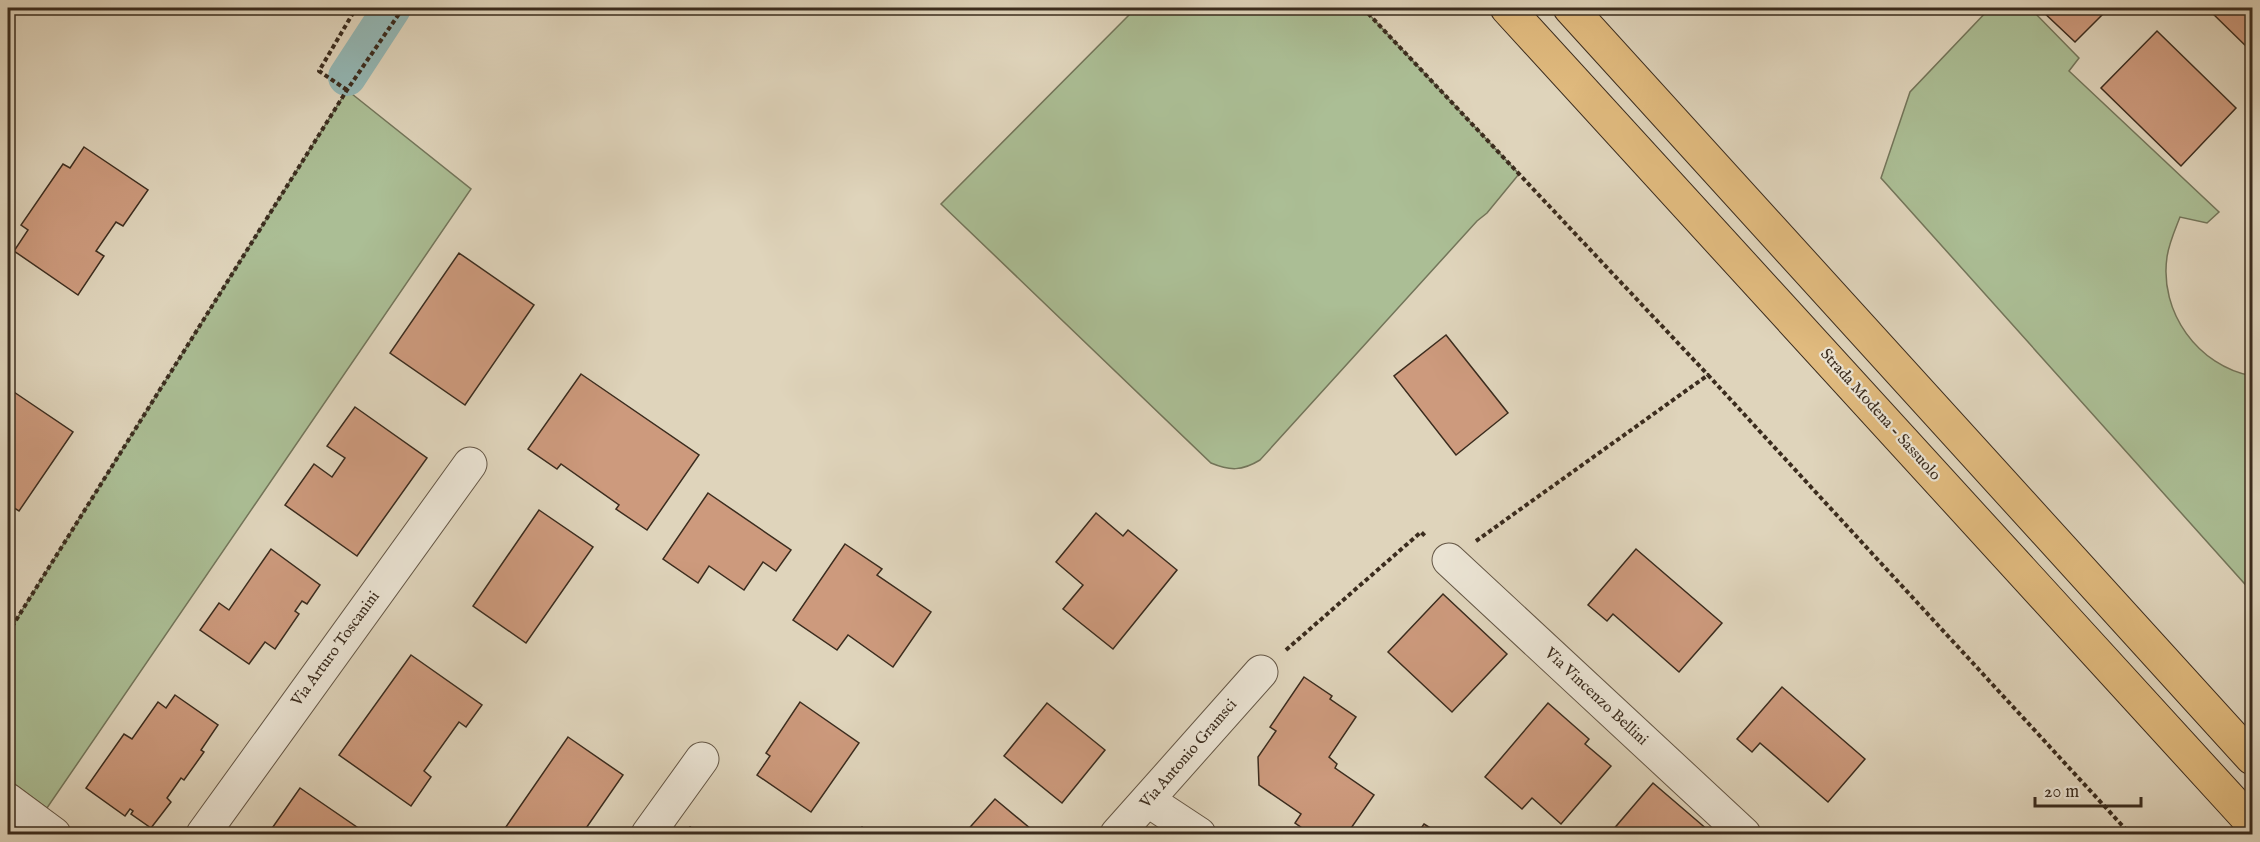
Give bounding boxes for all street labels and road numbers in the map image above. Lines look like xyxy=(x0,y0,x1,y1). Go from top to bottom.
street label: Strada Modena - Sassuolo xyxy=(1815,345,1945,485)
street label: Via Arturo Toscanini xyxy=(287,588,384,711)
street label: Via Vincenzo Bellini xyxy=(1539,643,1652,750)
street label: Via Antonio Gramsci xyxy=(1136,695,1242,813)

